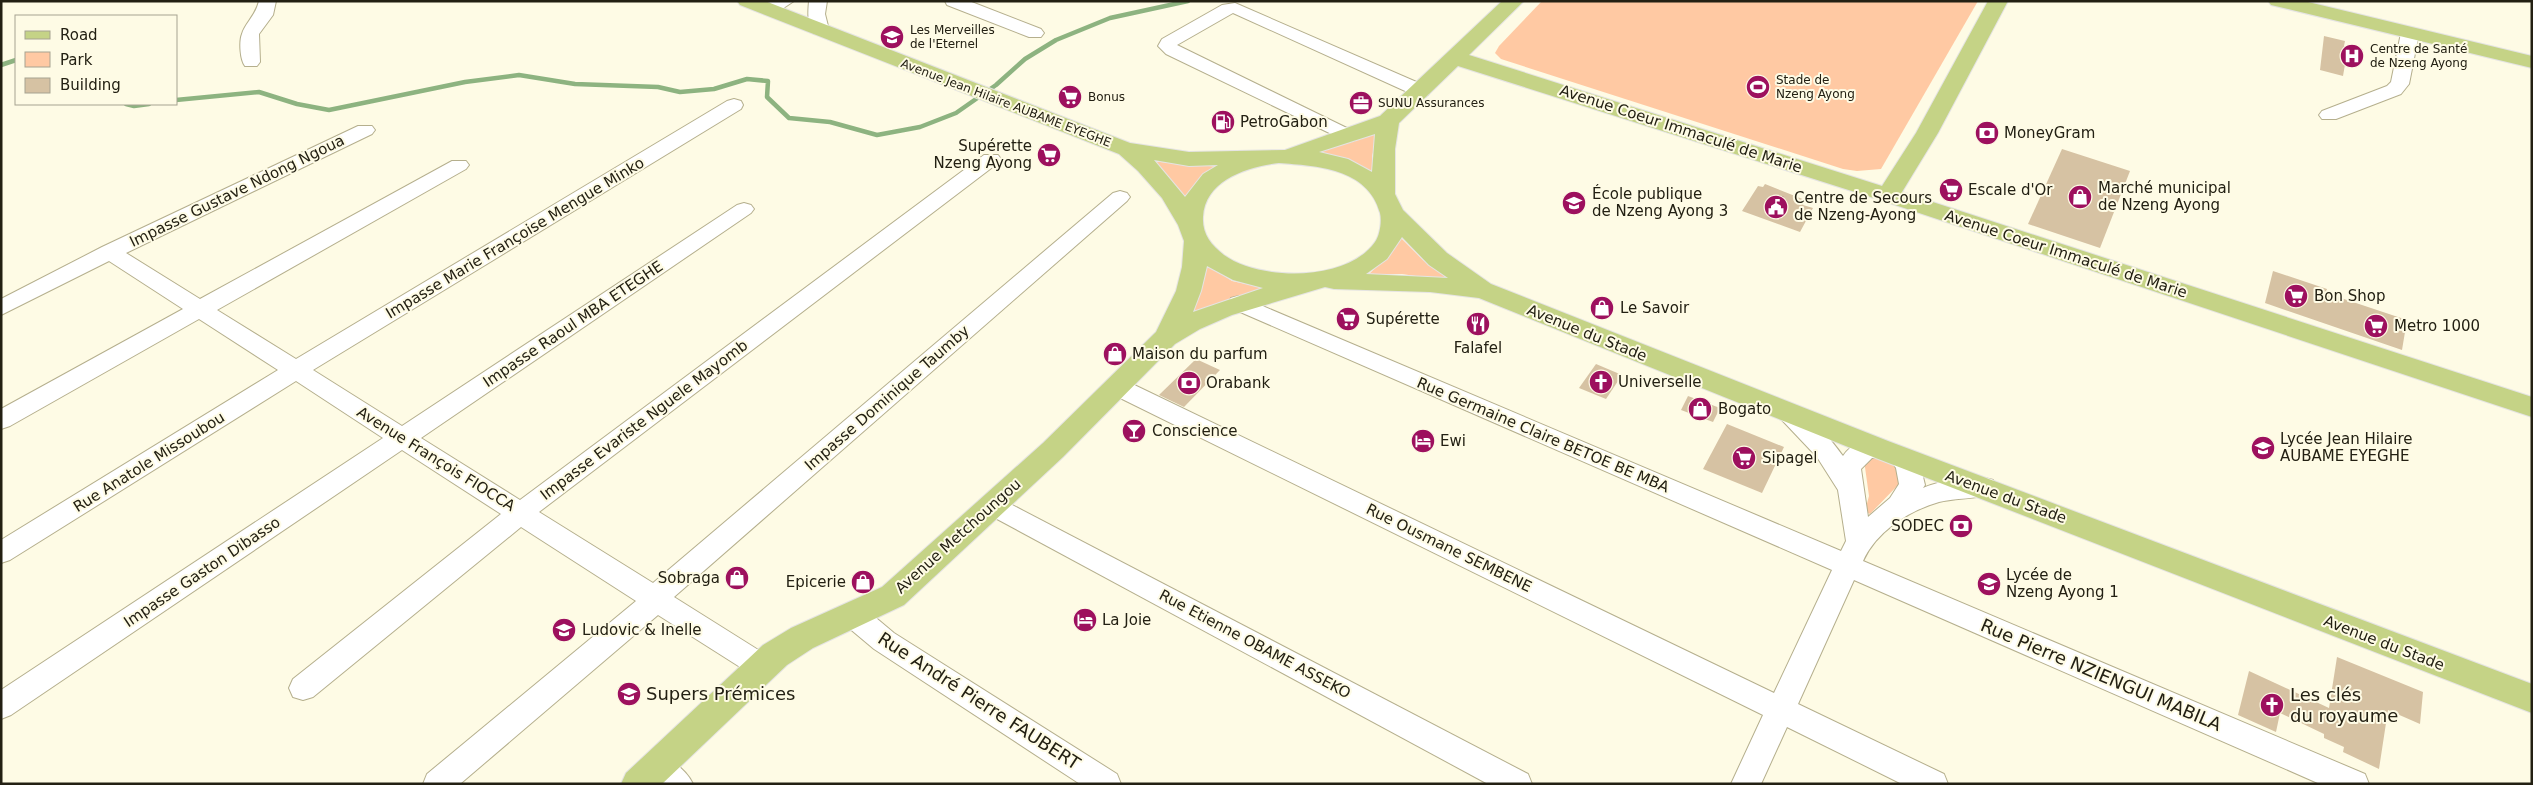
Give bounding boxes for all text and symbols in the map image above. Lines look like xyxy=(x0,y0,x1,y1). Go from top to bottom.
legend xyxy=(15,15,178,105)
place label: Les Merveilles de l'Eternel xyxy=(910,23,995,51)
school or university icon: Les Merveilles de l'Eternel xyxy=(879,24,905,50)
text: Road xyxy=(60,26,98,44)
place label: Centre de Santé de Nzeng Ayong xyxy=(2370,42,2468,70)
hospital icon: Centre de Santé de Nzeng Ayong xyxy=(2339,43,2365,69)
text: Park xyxy=(60,51,93,69)
street label: Avenue Jean Hilaire AUBAME EYEGHE xyxy=(899,56,1113,150)
place label: Stade de Nzeng Ayong xyxy=(1776,73,1855,101)
sports icon: Stade de Nzeng Ayong xyxy=(1745,74,1771,100)
text: Building xyxy=(60,76,121,94)
street label: Avenue Coeur Immaculé de Marie xyxy=(1558,81,1804,177)
supermarket icon: Bonus xyxy=(1057,84,1083,110)
place label: Bonus xyxy=(1088,90,1125,104)
office icon: SUNU Assurances xyxy=(1348,90,1374,116)
place label: SUNU Assurances xyxy=(1378,96,1484,110)
fuel station icon: PetroGabon xyxy=(1210,109,1236,135)
place label: PetroGabon xyxy=(1240,113,1328,131)
bank icon: MoneyGram xyxy=(1974,120,2000,146)
place label: MoneyGram xyxy=(2004,124,2095,142)
street label: Impasse Gustave Ndong Ngoua xyxy=(127,131,347,251)
place label: Supérette Nzeng Ayong xyxy=(934,137,1032,172)
supermarket icon: Supérette Nzeng Ayong xyxy=(1036,142,1062,168)
street label: Impasse Marie Françoise Mengue Minko xyxy=(383,153,647,323)
supermarket icon: Escale d'Or xyxy=(1938,177,1964,203)
place label: Marché municipal de Nzeng Ayong xyxy=(2098,179,2231,214)
place label: Escale d'Or xyxy=(1968,181,2053,199)
place label: École publique de Nzeng Ayong 3 xyxy=(1592,184,1728,220)
shop icon: Marché municipal de Nzeng Ayong xyxy=(2067,184,2093,210)
place label: Centre de Secours de Nzeng-Ayong xyxy=(1794,189,1932,224)
school or university icon: École publique de Nzeng Ayong 3 xyxy=(1561,190,1587,216)
public building icon: Centre de Secours de Nzeng-Ayong xyxy=(1763,194,1789,220)
street label: Avenue Coeur Immaculé de Marie xyxy=(1943,206,2189,302)
street label: Impasse Raoul MBA ETEGHE xyxy=(480,257,666,391)
supermarket icon: Bon Shop xyxy=(2283,283,2309,309)
place label: Bon Shop xyxy=(2314,287,2385,305)
shop icon: Le Savoir xyxy=(1589,295,1615,321)
place label: Le Savoir xyxy=(1620,299,1690,317)
street label: Avenue du Stade xyxy=(1524,301,1650,365)
supermarket icon: Supérette xyxy=(1335,306,1361,332)
place label: Supérette xyxy=(1366,310,1440,328)
restaurant icon: Falafel xyxy=(1465,311,1491,337)
supermarket icon: Metro 1000 xyxy=(2363,313,2389,339)
place label: Metro 1000 xyxy=(2394,317,2480,335)
street label: Impasse Dominique Taumby xyxy=(801,322,973,474)
street label: Impasse Evariste Nguele Mayomb xyxy=(537,336,751,504)
place label: Falafel xyxy=(1454,339,1502,357)
shop icon: Maison du parfum xyxy=(1102,341,1128,367)
place label: Maison du parfum xyxy=(1132,345,1268,363)
church icon: Universelle xyxy=(1588,369,1614,395)
bank icon: Orabank xyxy=(1176,370,1202,396)
place label: Universelle xyxy=(1618,373,1702,391)
place label: Orabank xyxy=(1206,374,1270,392)
street label: Rue Germaine Claire BETOE BE MBA xyxy=(1414,374,1673,497)
shop icon: Bogato xyxy=(1687,396,1713,422)
place label: Bogato xyxy=(1718,400,1771,418)
street label: Avenue François FIOCCA xyxy=(354,403,519,516)
street label: Rue Anatole Missoubou xyxy=(70,408,228,516)
bar icon: Conscience xyxy=(1121,418,1147,444)
place label: Conscience xyxy=(1152,422,1238,440)
hotel icon: Ewi xyxy=(1410,428,1436,454)
place label: Lycée Jean Hilaire AUBAME EYEGHE xyxy=(2280,430,2413,465)
place label: Ewi xyxy=(1440,432,1466,450)
school or university icon: Lycée Jean Hilaire AUBAME EYEGHE xyxy=(2250,435,2276,461)
supermarket icon: Sipagel xyxy=(1731,445,1757,471)
place label: Sipagel xyxy=(1762,449,1817,467)
street label: Avenue du Stade xyxy=(1943,467,2069,527)
street label: Avenue Metchoungou xyxy=(892,475,1024,597)
street label: Rue Ousmane SEMBENE xyxy=(1363,500,1535,596)
street label: Impasse Gaston Dibasso xyxy=(120,513,284,631)
bank icon: SODEC xyxy=(1948,513,1974,539)
place label: SODEC xyxy=(1891,517,1944,535)
shop icon: Sobraga xyxy=(724,565,750,591)
place label: Lycée de Nzeng Ayong 1 xyxy=(2006,566,2119,601)
place label: Sobraga xyxy=(658,569,720,587)
shop icon: Epicerie xyxy=(850,569,876,595)
school or university icon: Lycée de Nzeng Ayong 1 xyxy=(1976,571,2002,597)
place label: Epicerie xyxy=(786,573,846,591)
street label: Rue Etienne OBAME ASSEKO xyxy=(1156,586,1354,702)
hotel icon: La Joie xyxy=(1072,607,1098,633)
place label: La Joie xyxy=(1102,611,1151,629)
street label: Avenue du Stade xyxy=(2321,612,2447,674)
street label: Rue Pierre NZIENGUI MABILA xyxy=(1978,614,2225,735)
school or university icon: Ludovic & Inelle xyxy=(551,617,577,643)
place label: Ludovic & Inelle xyxy=(582,621,702,639)
street label: Rue André Pierre FAUBERT xyxy=(874,627,1085,774)
school or university icon: Supers Prémices xyxy=(616,681,642,707)
place label: Supers Prémices xyxy=(646,683,795,704)
place label: Les clés du royaume xyxy=(2290,684,2398,726)
church icon: Les clés du royaume xyxy=(2259,692,2285,718)

